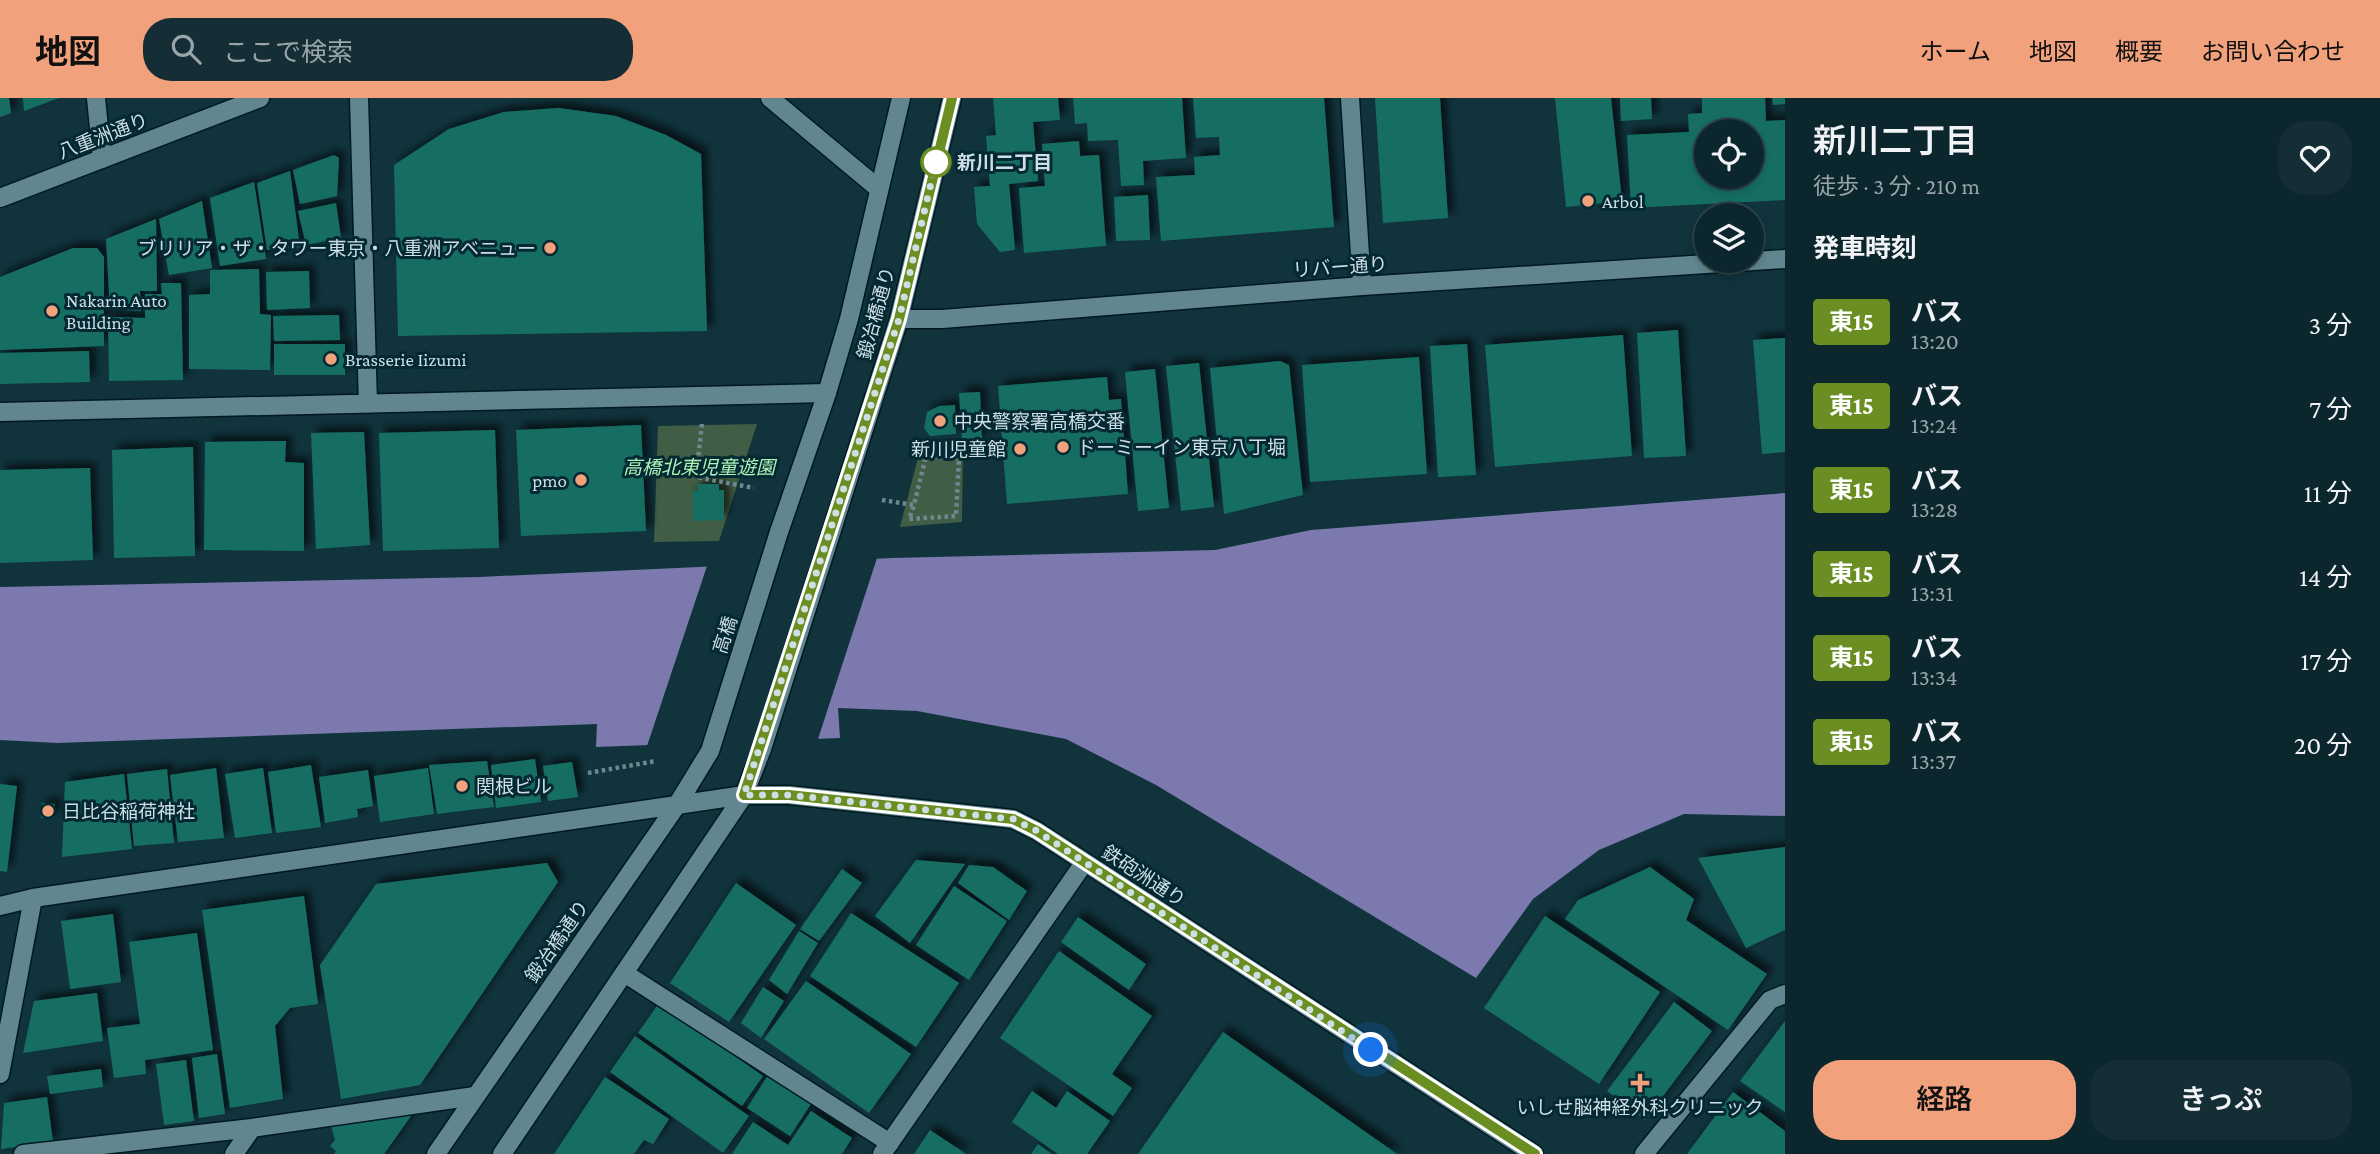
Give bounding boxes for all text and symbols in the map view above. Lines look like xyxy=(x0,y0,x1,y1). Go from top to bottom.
search box xyxy=(143,18,633,81)
icon: search xyxy=(167,30,205,68)
text: 地図 xyxy=(35,33,101,70)
text: ここで検索 xyxy=(223,38,353,67)
text: ホーム xyxy=(1920,38,1991,65)
text: 地図 xyxy=(2029,38,2077,65)
text: 概要 xyxy=(2115,38,2163,65)
text: お問い合わせ xyxy=(2201,38,2345,65)
street label: 八重洲通り xyxy=(55,109,151,163)
map controls xyxy=(1694,119,1764,273)
button: locate xyxy=(1694,119,1764,189)
button: heart xyxy=(2278,121,2352,195)
text: 新川二丁目 xyxy=(1813,122,1978,159)
marker: 新川二丁目 xyxy=(921,147,951,177)
place label: 新川二丁目 xyxy=(957,152,1052,173)
text: 徒歩 · 3 分 · 210 m xyxy=(1813,173,1980,199)
place label: Arbol xyxy=(1602,191,1644,212)
marker: Arbol xyxy=(1580,193,1596,209)
button: layers xyxy=(1694,203,1764,273)
text: 発車時刻 xyxy=(1813,234,1917,263)
place label: ブリリア・ザ・タワー東京・八重洲アベニュー xyxy=(137,238,536,259)
marker: ブリリア・ザ・タワー東京・八重洲アベニュー xyxy=(542,240,558,256)
street label: リバー通り xyxy=(1292,253,1388,281)
street label: 鍛冶橋通り xyxy=(854,264,898,362)
place label: Nakarin Auto Building xyxy=(66,290,167,333)
text: バス xyxy=(1911,298,1963,327)
marker: Nakarin Auto Building xyxy=(44,303,60,319)
text: 東15 xyxy=(1829,308,1874,335)
text: 3 分 xyxy=(2309,311,2352,340)
text: 13:20 xyxy=(1911,328,1959,354)
place label: Brasserie Iizumi xyxy=(345,349,467,370)
marker: Brasserie Iizumi xyxy=(323,351,339,367)
text: バス xyxy=(1911,382,1963,411)
text: 東15 xyxy=(1829,392,1874,419)
text: 7 分 xyxy=(2309,395,2352,424)
place label: 中央警察署高橋交番 xyxy=(954,411,1125,432)
text: 13:24 xyxy=(1911,412,1958,438)
marker: 中央警察署高橋交番 xyxy=(932,413,948,429)
place label: ドーミーイン東京八丁堀 xyxy=(1077,437,1286,458)
place label: 新川児童館 xyxy=(911,439,1006,460)
marker: ドーミーイン東京八丁堀 xyxy=(1055,439,1071,455)
marker: 新川児童館 xyxy=(1012,441,1028,457)
park label: 高橋北東児童遊園 xyxy=(623,457,778,478)
text: バス xyxy=(1911,466,1963,495)
place label: pmo xyxy=(532,470,567,491)
marker: pmo xyxy=(573,472,589,488)
text: 東15 xyxy=(1829,476,1874,503)
text: 11 分 xyxy=(2304,479,2352,508)
text: 13:28 xyxy=(1911,496,1958,522)
text: バス xyxy=(1911,550,1963,579)
text: 東15 xyxy=(1829,560,1874,587)
text: 14 分 xyxy=(2299,563,2352,592)
text: 13:31 xyxy=(1911,580,1953,606)
street label: 高橋 xyxy=(709,614,741,656)
text: バス xyxy=(1911,634,1963,663)
text: 東15 xyxy=(1829,644,1874,671)
text: 17 分 xyxy=(2301,647,2352,676)
text: 13:34 xyxy=(1911,664,1957,690)
text: バス xyxy=(1911,718,1963,747)
text: 東15 xyxy=(1829,728,1874,755)
text: 20 分 xyxy=(2294,731,2352,760)
text: 13:37 xyxy=(1911,748,1956,774)
place label: 関根ビル xyxy=(476,776,552,797)
marker: 関根ビル xyxy=(454,778,470,794)
place label: 日比谷稲荷神社 xyxy=(62,801,195,822)
marker: 日比谷稲荷神社 xyxy=(40,803,56,819)
street label: 鉄砲洲通り xyxy=(1098,841,1190,911)
street label: 鍛冶橋通り xyxy=(521,896,593,986)
your location xyxy=(1353,1032,1388,1067)
button: 経路 xyxy=(1813,1060,2076,1140)
button: きっぷ xyxy=(2090,1060,2352,1140)
marker: いしせ脳神経外科クリニック xyxy=(1630,1073,1650,1093)
place label: いしせ脳神経外科クリニック xyxy=(1516,1097,1764,1118)

